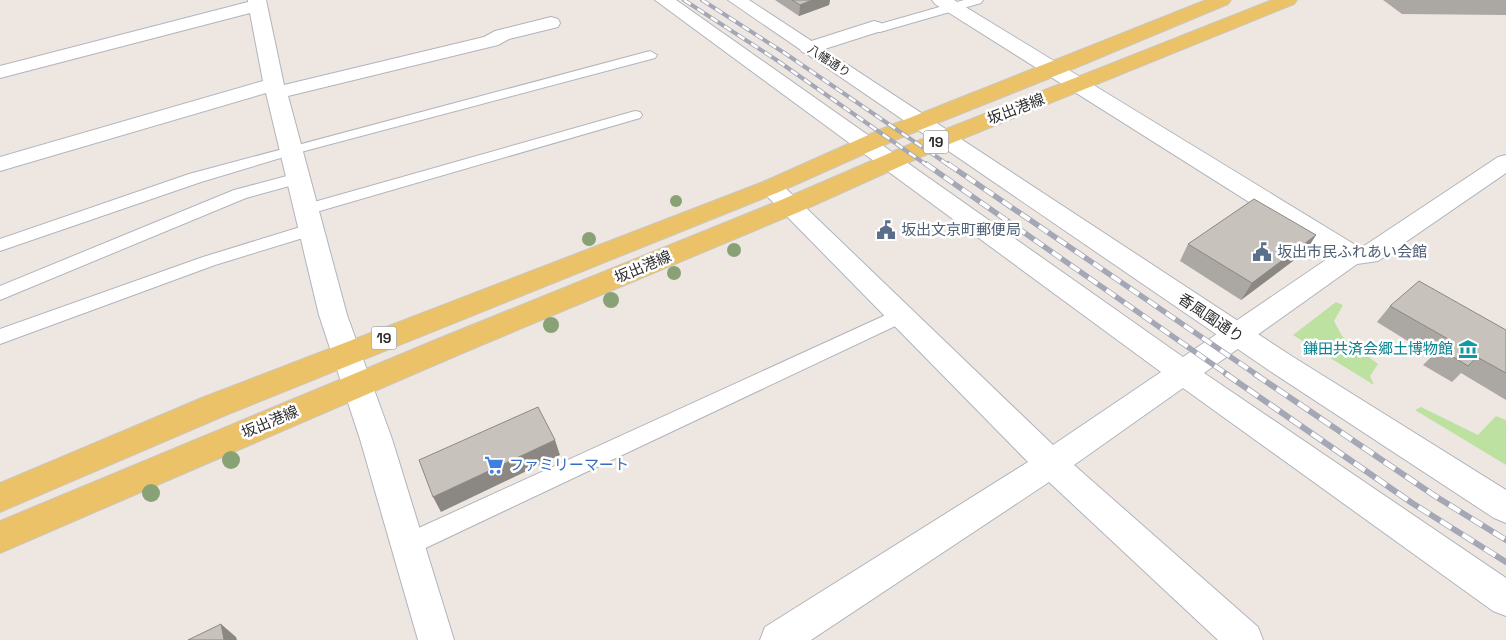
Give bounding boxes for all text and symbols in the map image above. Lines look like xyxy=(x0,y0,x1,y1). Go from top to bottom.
street label: 八幡通り xyxy=(805,41,853,81)
street label: 坂出港線 xyxy=(984,89,1047,128)
road number: 19 xyxy=(924,130,948,154)
public building icon: 坂出文京町郵便局 xyxy=(875,219,897,241)
place label: 坂出文京町郵便局 xyxy=(901,220,1021,239)
public building icon: 坂出市民ふれあい会館 xyxy=(1251,241,1273,263)
place label: 坂出市民ふれあい会館 xyxy=(1277,242,1427,261)
street label: 坂出港線 xyxy=(611,246,674,287)
street label: 香風園通り xyxy=(1175,289,1248,346)
road number: 19 xyxy=(372,326,396,349)
museum icon: 鎌田共済会郷土博物館 xyxy=(1457,338,1479,360)
place label: 鎌田共済会郷土博物館 xyxy=(1303,339,1453,358)
street label: 坂出港線 xyxy=(238,401,301,442)
supermarket icon: ファミリーマート xyxy=(483,454,505,476)
place label: ファミリーマート xyxy=(509,455,629,474)

